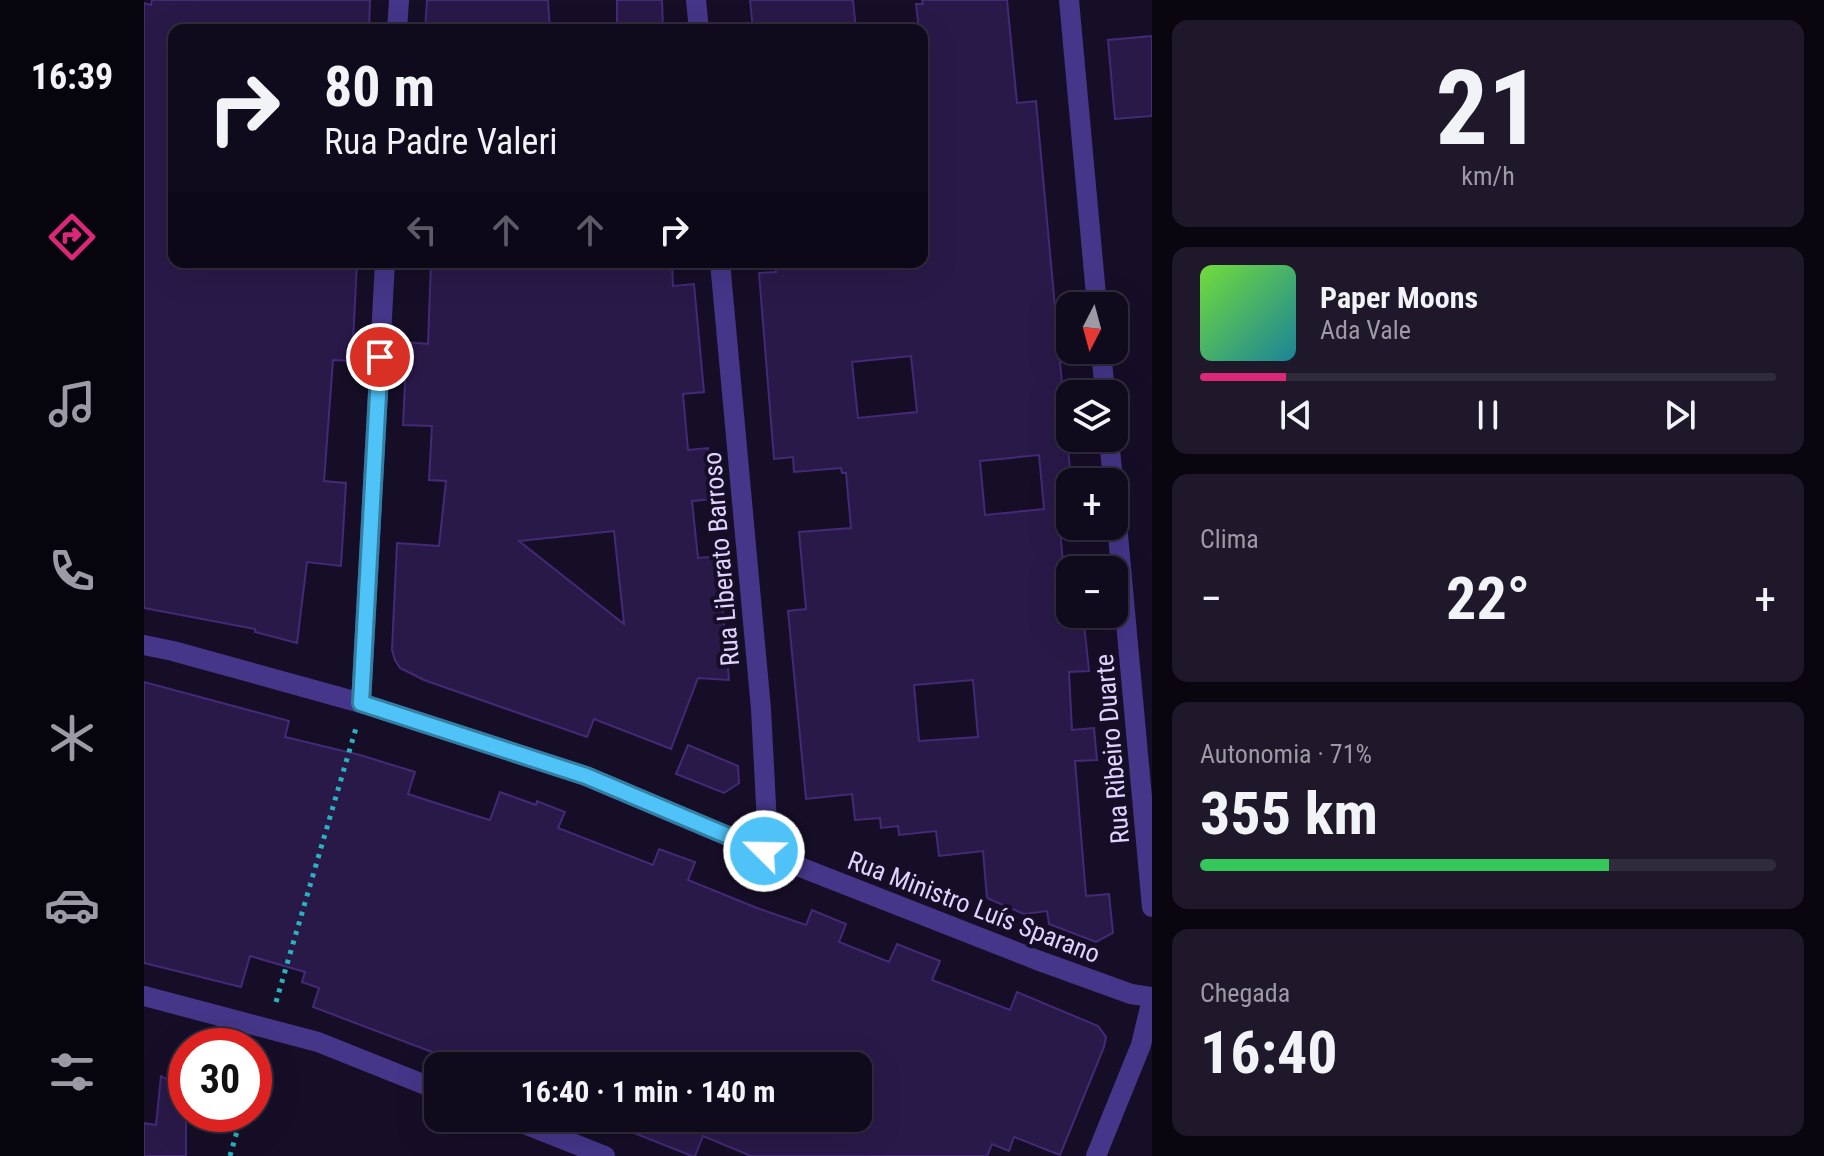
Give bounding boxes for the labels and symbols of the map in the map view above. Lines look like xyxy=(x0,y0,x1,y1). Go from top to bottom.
north arrow xyxy=(1056,292,1128,364)
pin xyxy=(346,323,414,391)
street label: Rua Liberato Barroso xyxy=(697,451,745,667)
street label: Rua Ribeiro Duarte xyxy=(1089,653,1135,845)
position arrow xyxy=(722,809,806,893)
street label: Rua Ministro Luís Sparano xyxy=(844,845,1104,969)
speed limit sign: 30 xyxy=(168,1028,272,1132)

